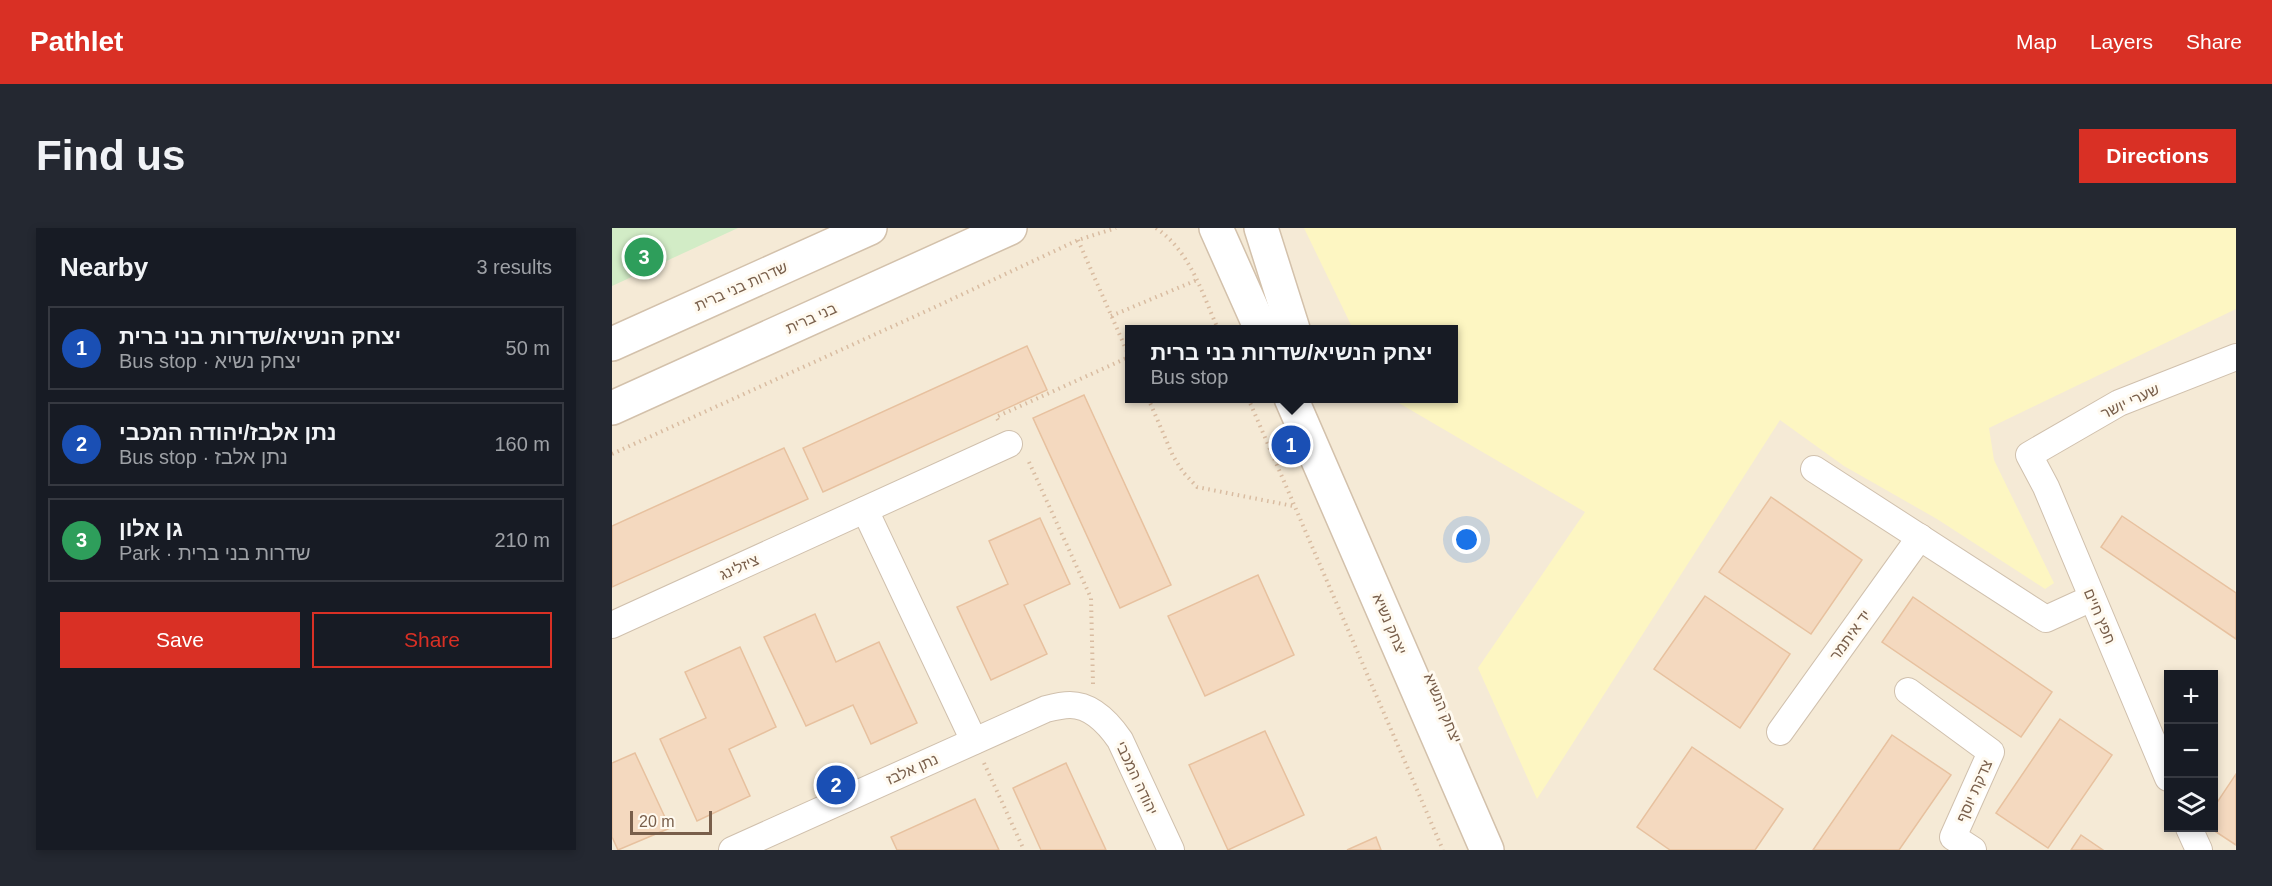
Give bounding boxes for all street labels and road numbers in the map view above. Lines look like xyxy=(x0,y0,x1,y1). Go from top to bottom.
street label: שדרות בני ברית xyxy=(692,258,790,314)
street label: בני ברית xyxy=(783,299,839,337)
street label: שערי יושר xyxy=(2098,380,2162,422)
street label: ציזלינג xyxy=(717,551,761,583)
street label: חפץ חיים xyxy=(2081,586,2119,646)
street label: יצחק נשיא xyxy=(1370,591,1410,657)
street label: יד איתמר xyxy=(1826,607,1874,663)
street label: יצחק הנשיא xyxy=(1421,670,1465,746)
street label: יהודה המכבי xyxy=(1113,739,1161,817)
street label: נתן אלבז xyxy=(883,750,941,788)
street label: צדקת יוסף xyxy=(1953,757,1995,825)

